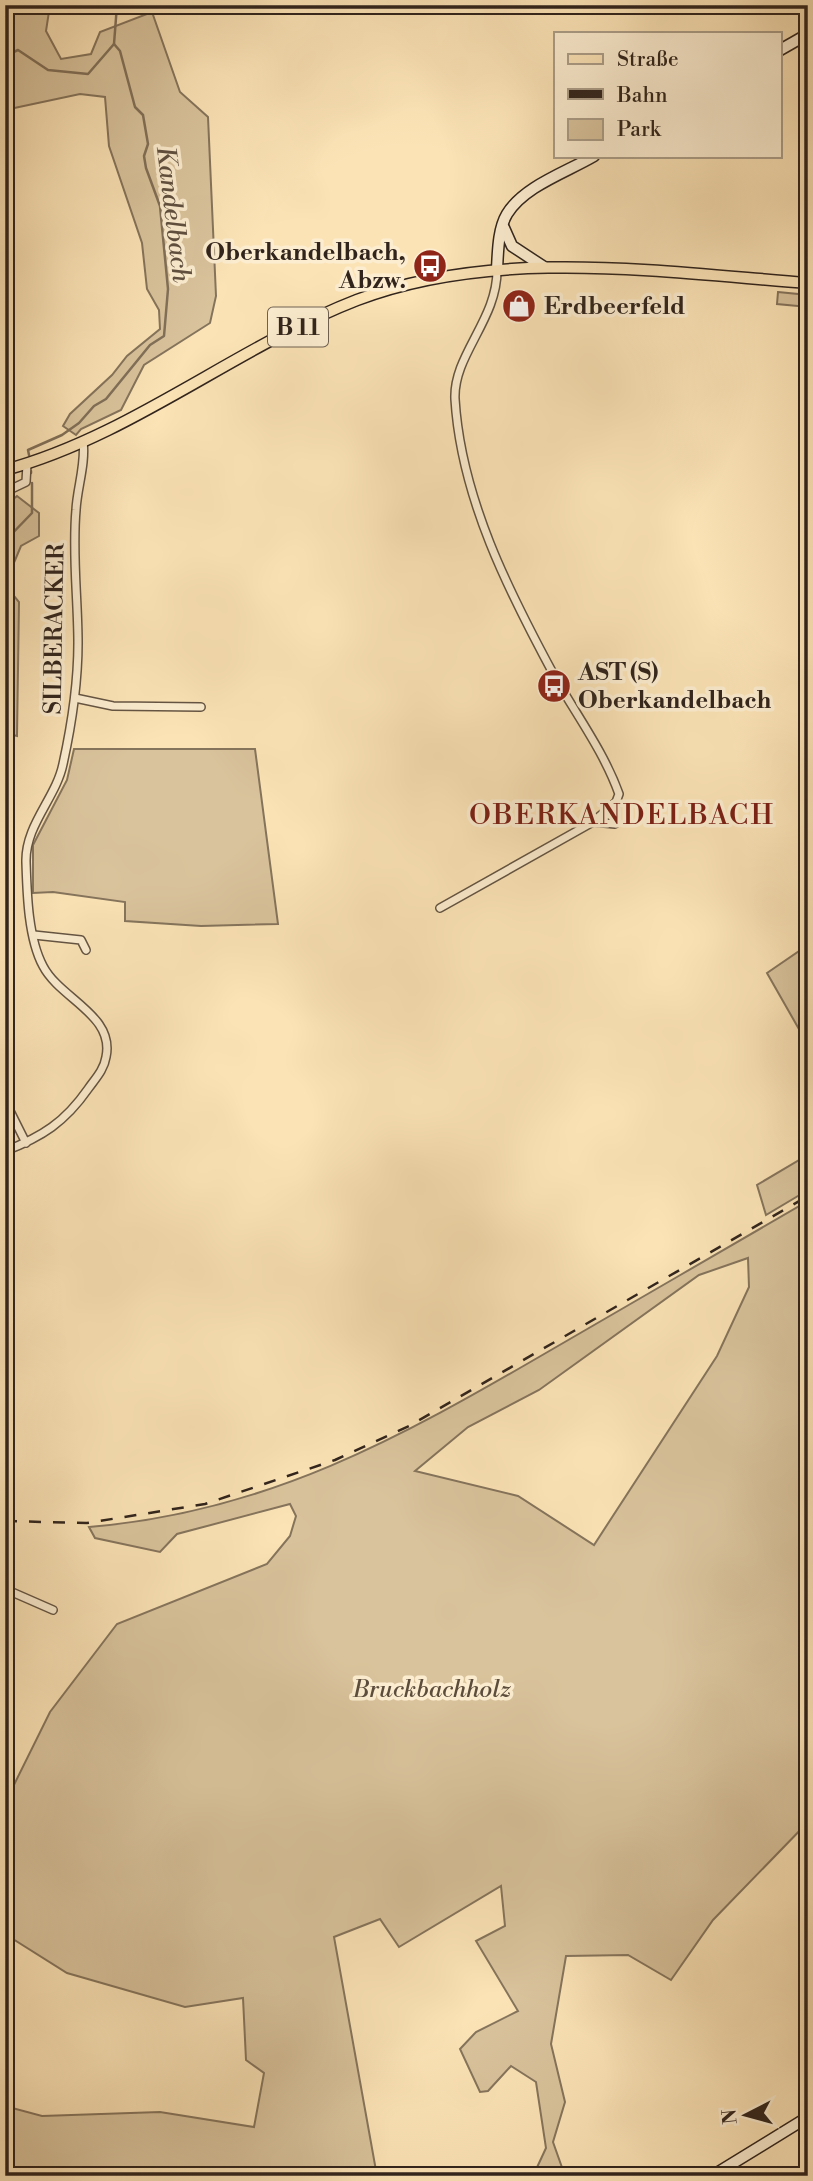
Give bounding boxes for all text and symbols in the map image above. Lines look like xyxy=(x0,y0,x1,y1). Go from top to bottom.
legend xyxy=(554,32,782,158)
text: Straße xyxy=(617,47,679,73)
text: Bahn xyxy=(616,83,668,109)
text: Park xyxy=(617,117,662,143)
water label: Kandelbach xyxy=(149,144,197,285)
place label: Oberkandelbach, Abzw. xyxy=(205,238,406,296)
bus stop icon: Oberkandelbach, Abzw. xyxy=(411,247,449,285)
shop icon: Erdbeerfeld xyxy=(500,287,538,325)
place label: Erdbeerfeld xyxy=(544,292,685,322)
road number: B 11 xyxy=(268,308,328,346)
street label: SILBERACKER xyxy=(39,542,72,715)
place label: AST (S) Oberkandelbach xyxy=(577,658,772,716)
bus stop icon: AST (S) Oberkandelbach xyxy=(535,667,573,705)
district label: OBERKANDELBACH xyxy=(469,798,775,833)
park label: Bruckbachholz xyxy=(352,1675,511,1705)
north arrow xyxy=(712,2080,782,2150)
text: N xyxy=(717,2108,743,2125)

